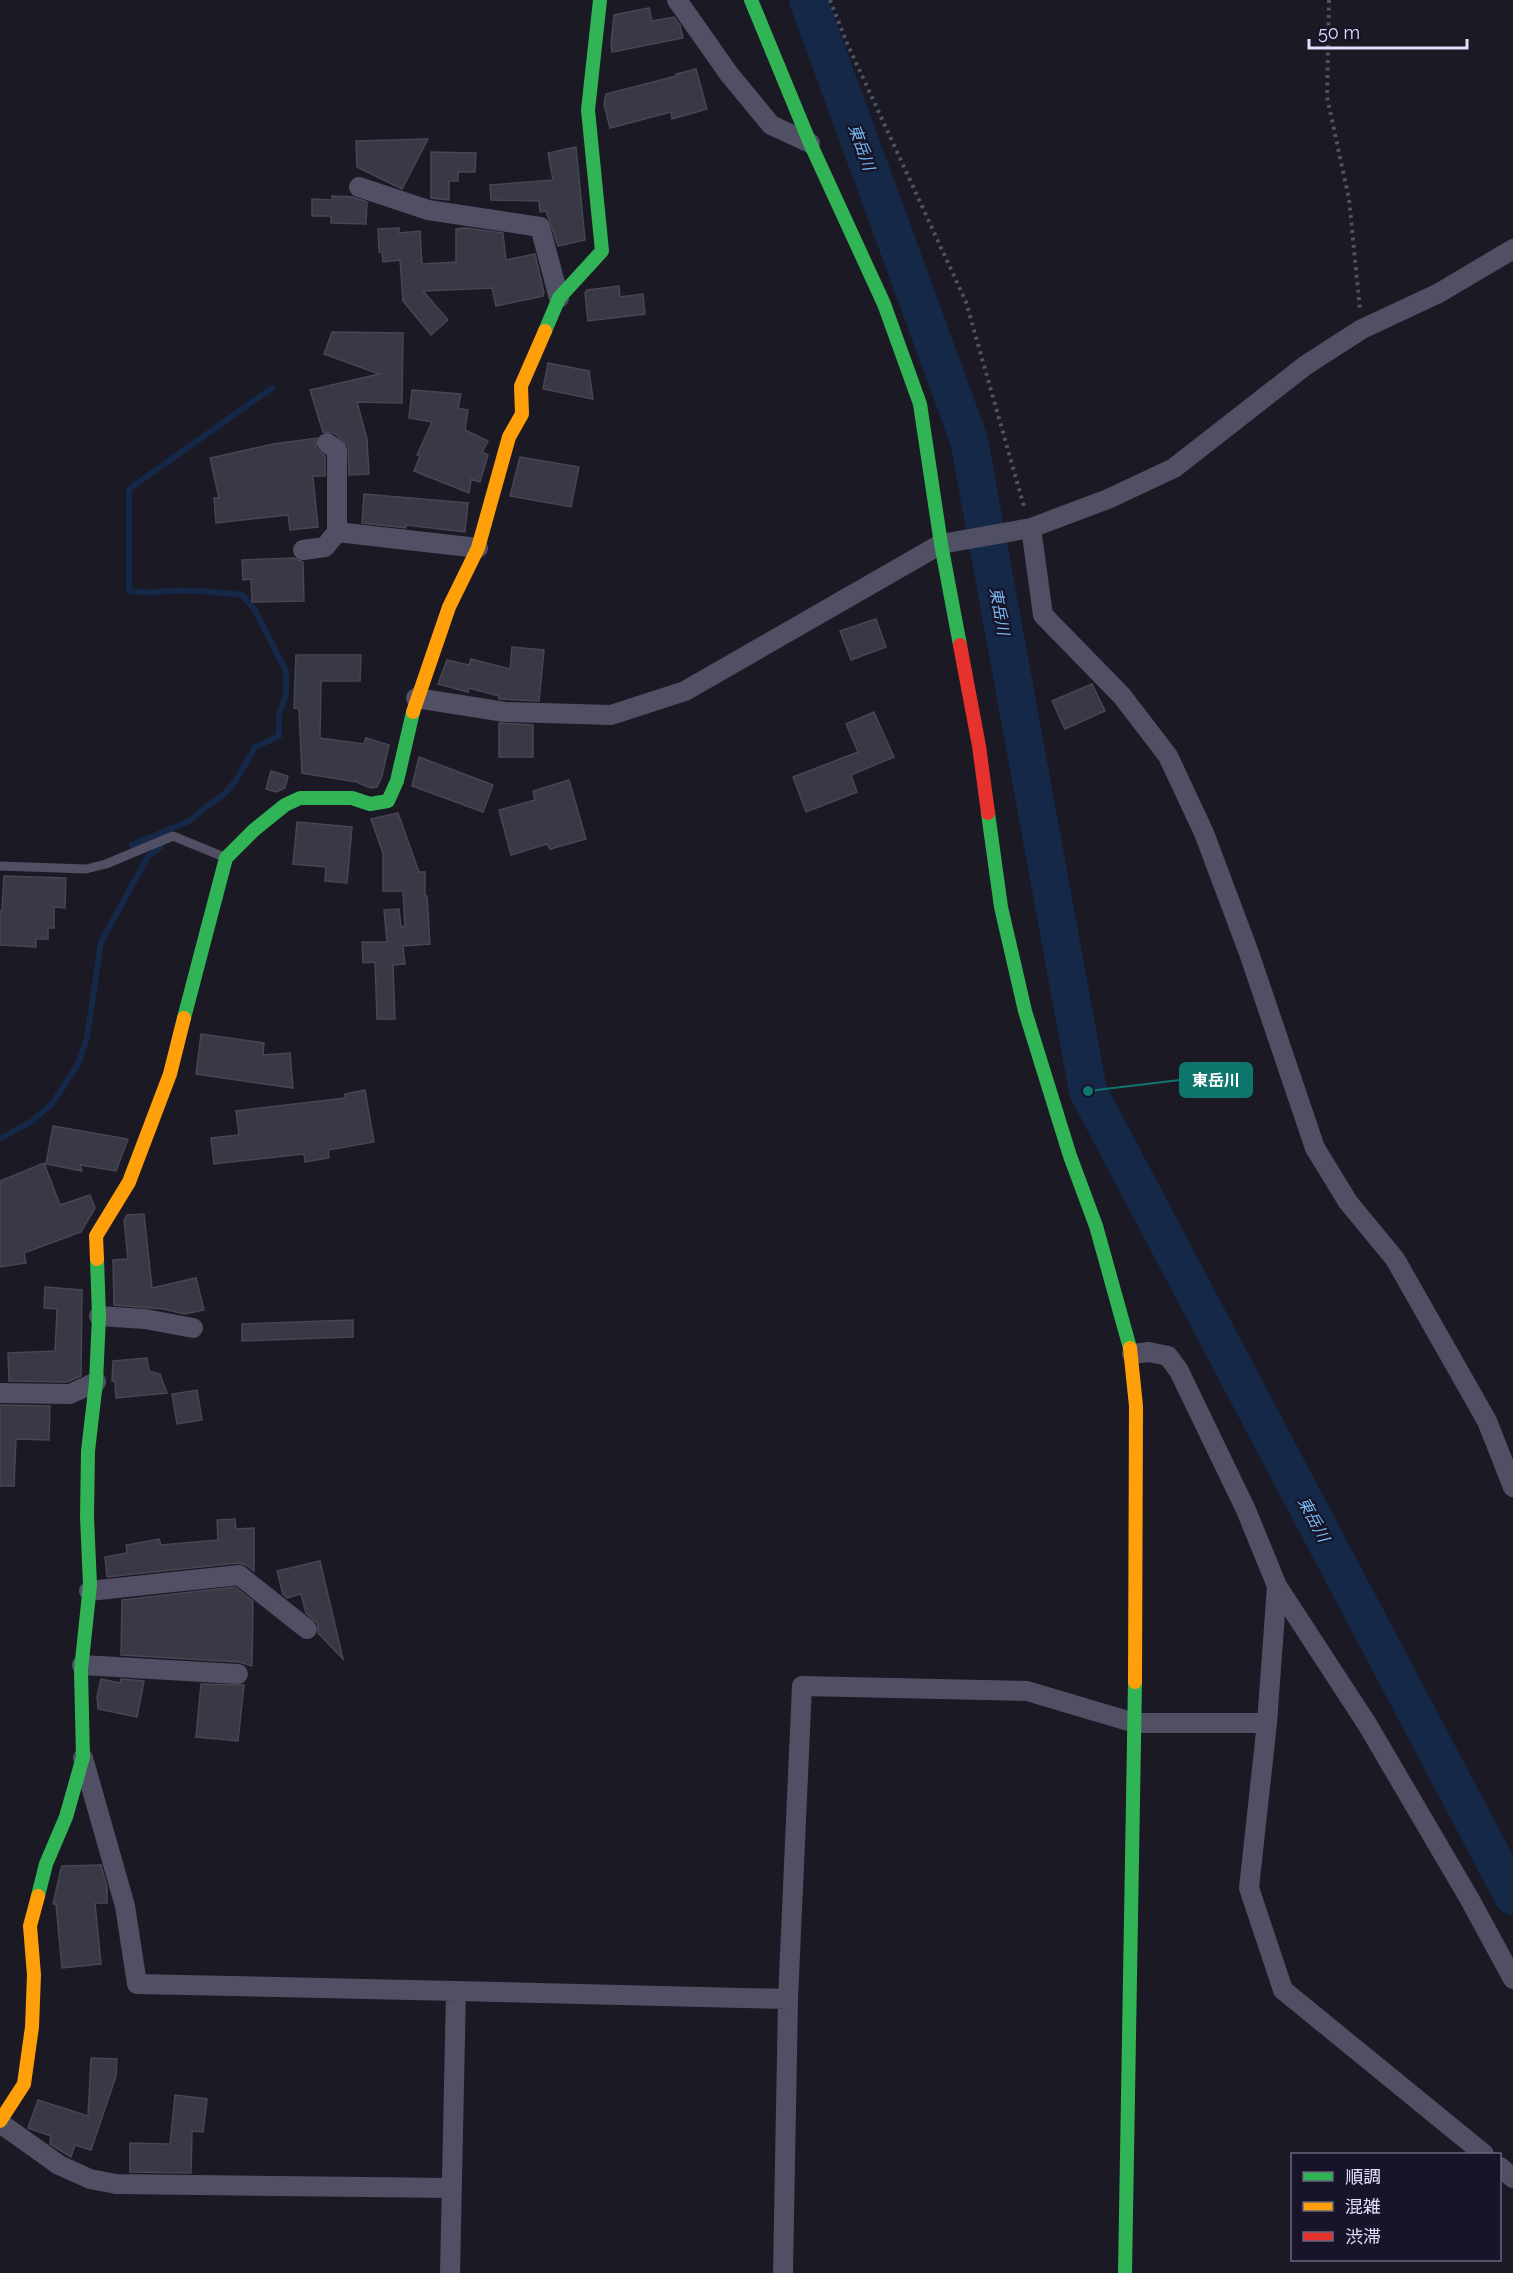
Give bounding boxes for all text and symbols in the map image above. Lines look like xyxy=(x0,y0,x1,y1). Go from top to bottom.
scale bar xyxy=(1309,12,1466,50)
text: 50 m xyxy=(1318,22,1360,43)
water label: 東岳川 xyxy=(844,121,879,175)
water label: 東岳川 xyxy=(986,586,1013,638)
callout: 東岳川 xyxy=(1180,1063,1252,1097)
text: 東岳川 xyxy=(1192,1071,1240,1090)
water label: 東岳川 xyxy=(1294,1494,1334,1547)
legend xyxy=(1291,2153,1501,2261)
text: 順調 xyxy=(1345,2166,1381,2187)
text: 混雑 xyxy=(1345,2196,1381,2217)
text: 渋滞 xyxy=(1345,2226,1381,2247)

